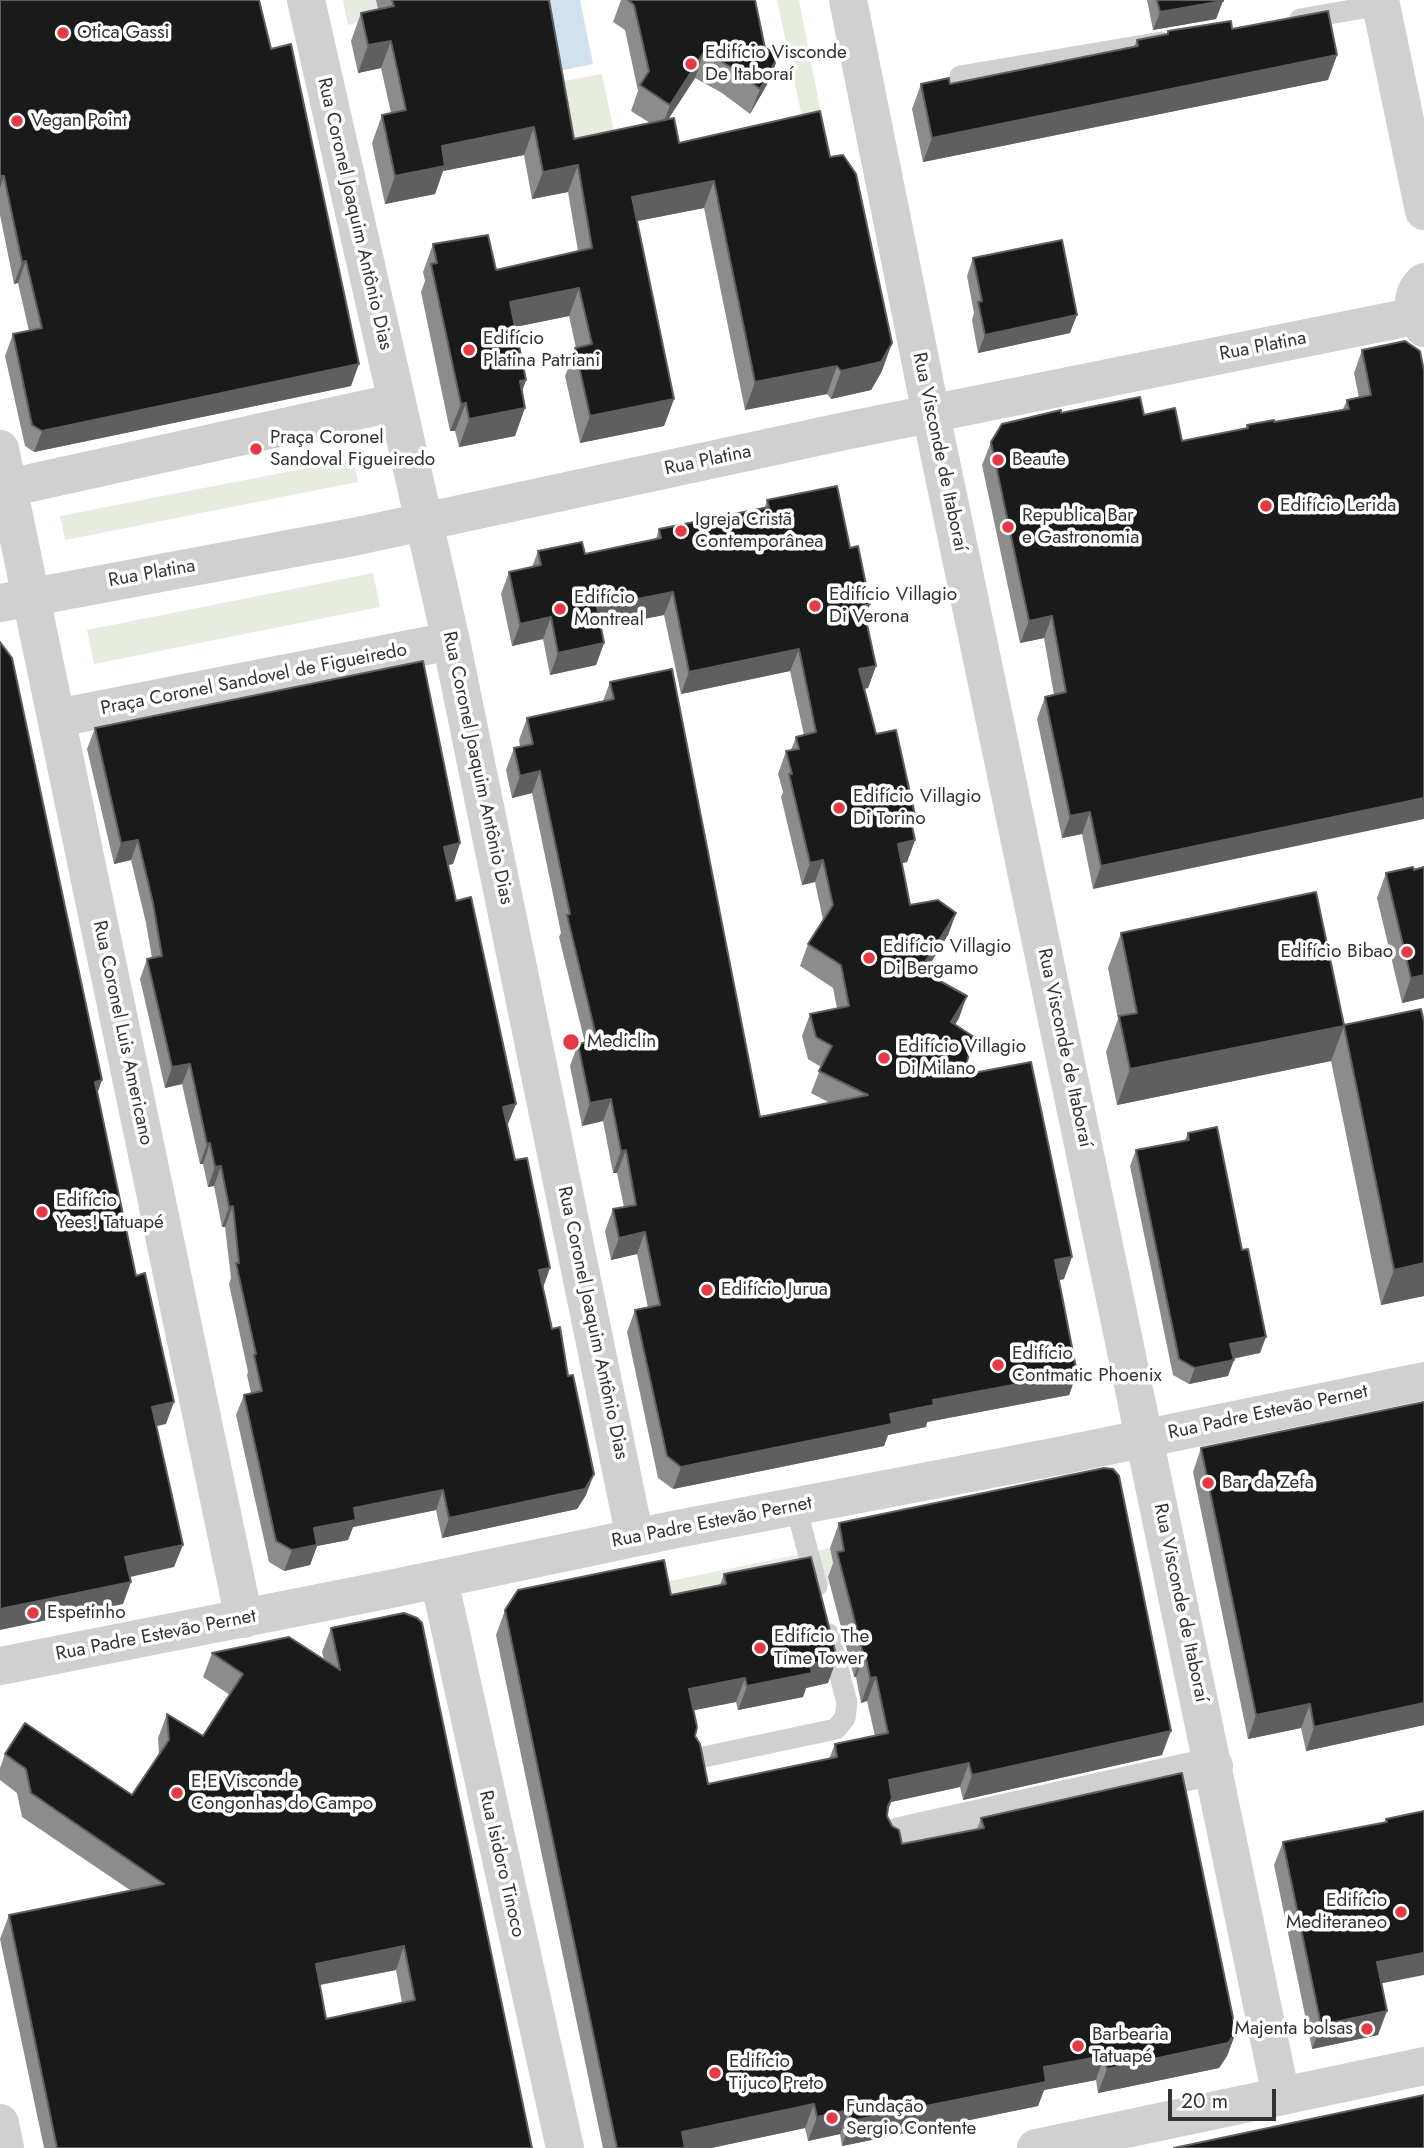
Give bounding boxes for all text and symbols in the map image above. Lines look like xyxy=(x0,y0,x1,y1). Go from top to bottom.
place label: Otica Gassi xyxy=(77,22,170,44)
marker: Otica Gassi xyxy=(55,25,71,41)
place label: Edifício Visconde De Itaboraí xyxy=(705,42,847,86)
marker: Edifício Visconde De Itaboraí xyxy=(683,56,699,72)
street label: Rua Coronel Joaquim Antônio Dias xyxy=(312,76,396,352)
place label: Vegan Point xyxy=(31,110,127,132)
marker: Vegan Point xyxy=(9,113,25,129)
street label: Rua Platina xyxy=(1218,327,1308,367)
place label: Edifício Platina Patriani xyxy=(483,328,600,372)
marker: Edifício Platina Patriani xyxy=(461,342,477,358)
street label: Rua Visconde de Itaboraí xyxy=(907,350,971,554)
place label: Praça Coronel Sandoval Figueiredo xyxy=(270,427,435,471)
marker: Praça Coronel Sandoval Figueiredo xyxy=(248,441,264,457)
street label: Rua Platina xyxy=(663,441,753,481)
place label: Beaute xyxy=(1012,449,1066,471)
marker: Beaute xyxy=(990,452,1006,468)
place label: Edifício Lerida xyxy=(1280,495,1396,517)
marker: Edifício Lerida xyxy=(1258,498,1274,514)
place label: Republica Bar e Gastronomia xyxy=(1022,505,1139,549)
place label: Igreja Cristã Contemporânea xyxy=(695,509,823,553)
marker: Republica Bar e Gastronomia xyxy=(1000,519,1016,535)
marker: Igreja Cristã Contemporânea xyxy=(673,523,689,539)
street label: Rua Platina xyxy=(107,555,197,593)
place label: Edifício Villagio Di Verona xyxy=(829,584,957,628)
place label: Edifício Montreal xyxy=(574,587,644,631)
marker: Edifício Villagio Di Verona xyxy=(807,598,823,614)
marker: Edifício Montreal xyxy=(552,601,568,617)
street label: Rua Coronel Joaquim Antônio Dias xyxy=(437,629,517,907)
street label: Praça Coronel Sandovel de Figueiredo xyxy=(99,639,409,721)
place label: Edifício Villagio Di Torino xyxy=(853,786,981,830)
marker: Edifício Villagio Di Torino xyxy=(831,800,847,816)
street label: Rua Coronel Luis Americano xyxy=(87,919,157,1147)
place label: Edifício Villagio Di Bergamo xyxy=(883,936,1011,980)
place label: Edifício Bibao xyxy=(1280,941,1393,963)
marker: Edifício Bibao xyxy=(1399,944,1415,960)
street label: Rua Visconde de Itaboraí xyxy=(1032,946,1096,1150)
marker: Edifício Villagio Di Bergamo xyxy=(861,950,877,966)
place label: Mediclin xyxy=(587,1031,656,1053)
marker: Mediclin xyxy=(561,1032,581,1052)
place label: Edifício Villagio Di Milano xyxy=(898,1036,1026,1080)
marker: Edifício Villagio Di Milano xyxy=(876,1050,892,1066)
street label: Rua Coronel Joaquim Antônio Dias xyxy=(552,1184,632,1462)
place label: Edifício Yees! Tatuapé xyxy=(56,1190,164,1234)
marker: Edifício Yees! Tatuapé xyxy=(34,1204,50,1220)
place label: Edifício Jurua xyxy=(721,1279,828,1301)
marker: Edifício Jurua xyxy=(699,1282,715,1298)
place label: Edifício Contmatic Phoenix xyxy=(1012,1343,1162,1387)
marker: Edifício Contmatic Phoenix xyxy=(990,1357,1006,1373)
street label: Rua Padre Estevão Pernet xyxy=(1166,1381,1370,1445)
place label: Bar da Zefa xyxy=(1222,1472,1314,1494)
marker: Bar da Zefa xyxy=(1200,1475,1216,1491)
street label: Rua Padre Estevão Pernet xyxy=(610,1492,814,1554)
street label: Rua Visconde de Itaboraí xyxy=(1148,1501,1212,1705)
place label: Espetinho xyxy=(47,1602,126,1624)
marker: Espetinho xyxy=(25,1605,41,1621)
street label: Rua Padre Estevão Pernet xyxy=(54,1605,258,1667)
place label: Edifício The Time Tower xyxy=(774,1626,869,1670)
marker: Edifício The Time Tower xyxy=(752,1640,768,1656)
place label: E.E Visconde Congonhas do Campo xyxy=(191,1771,373,1815)
marker: E.E Visconde Congonhas do Campo xyxy=(169,1785,185,1801)
street label: Rua Isidoro Tinoco xyxy=(473,1788,529,1940)
place label: Edifício Mediteraneo xyxy=(1286,1890,1387,1934)
marker: Edifício Mediteraneo xyxy=(1393,1904,1409,1920)
place label: Majenta bolsas xyxy=(1235,2018,1353,2040)
marker: Majenta bolsas xyxy=(1359,2021,1375,2037)
place label: Barbearia Tatuapé xyxy=(1092,2024,1169,2068)
marker: Barbearia Tatuapé xyxy=(1070,2038,1086,2054)
place label: Edifício Tijuco Preto xyxy=(729,2051,824,2095)
marker: Edifício Tijuco Preto xyxy=(707,2065,723,2081)
scale bar xyxy=(1172,2074,1280,2118)
text: 20 m xyxy=(1181,2086,1228,2116)
place label: Fundação Sergio Contente xyxy=(846,2096,976,2140)
marker: Fundação Sergio Contente xyxy=(824,2110,840,2126)

